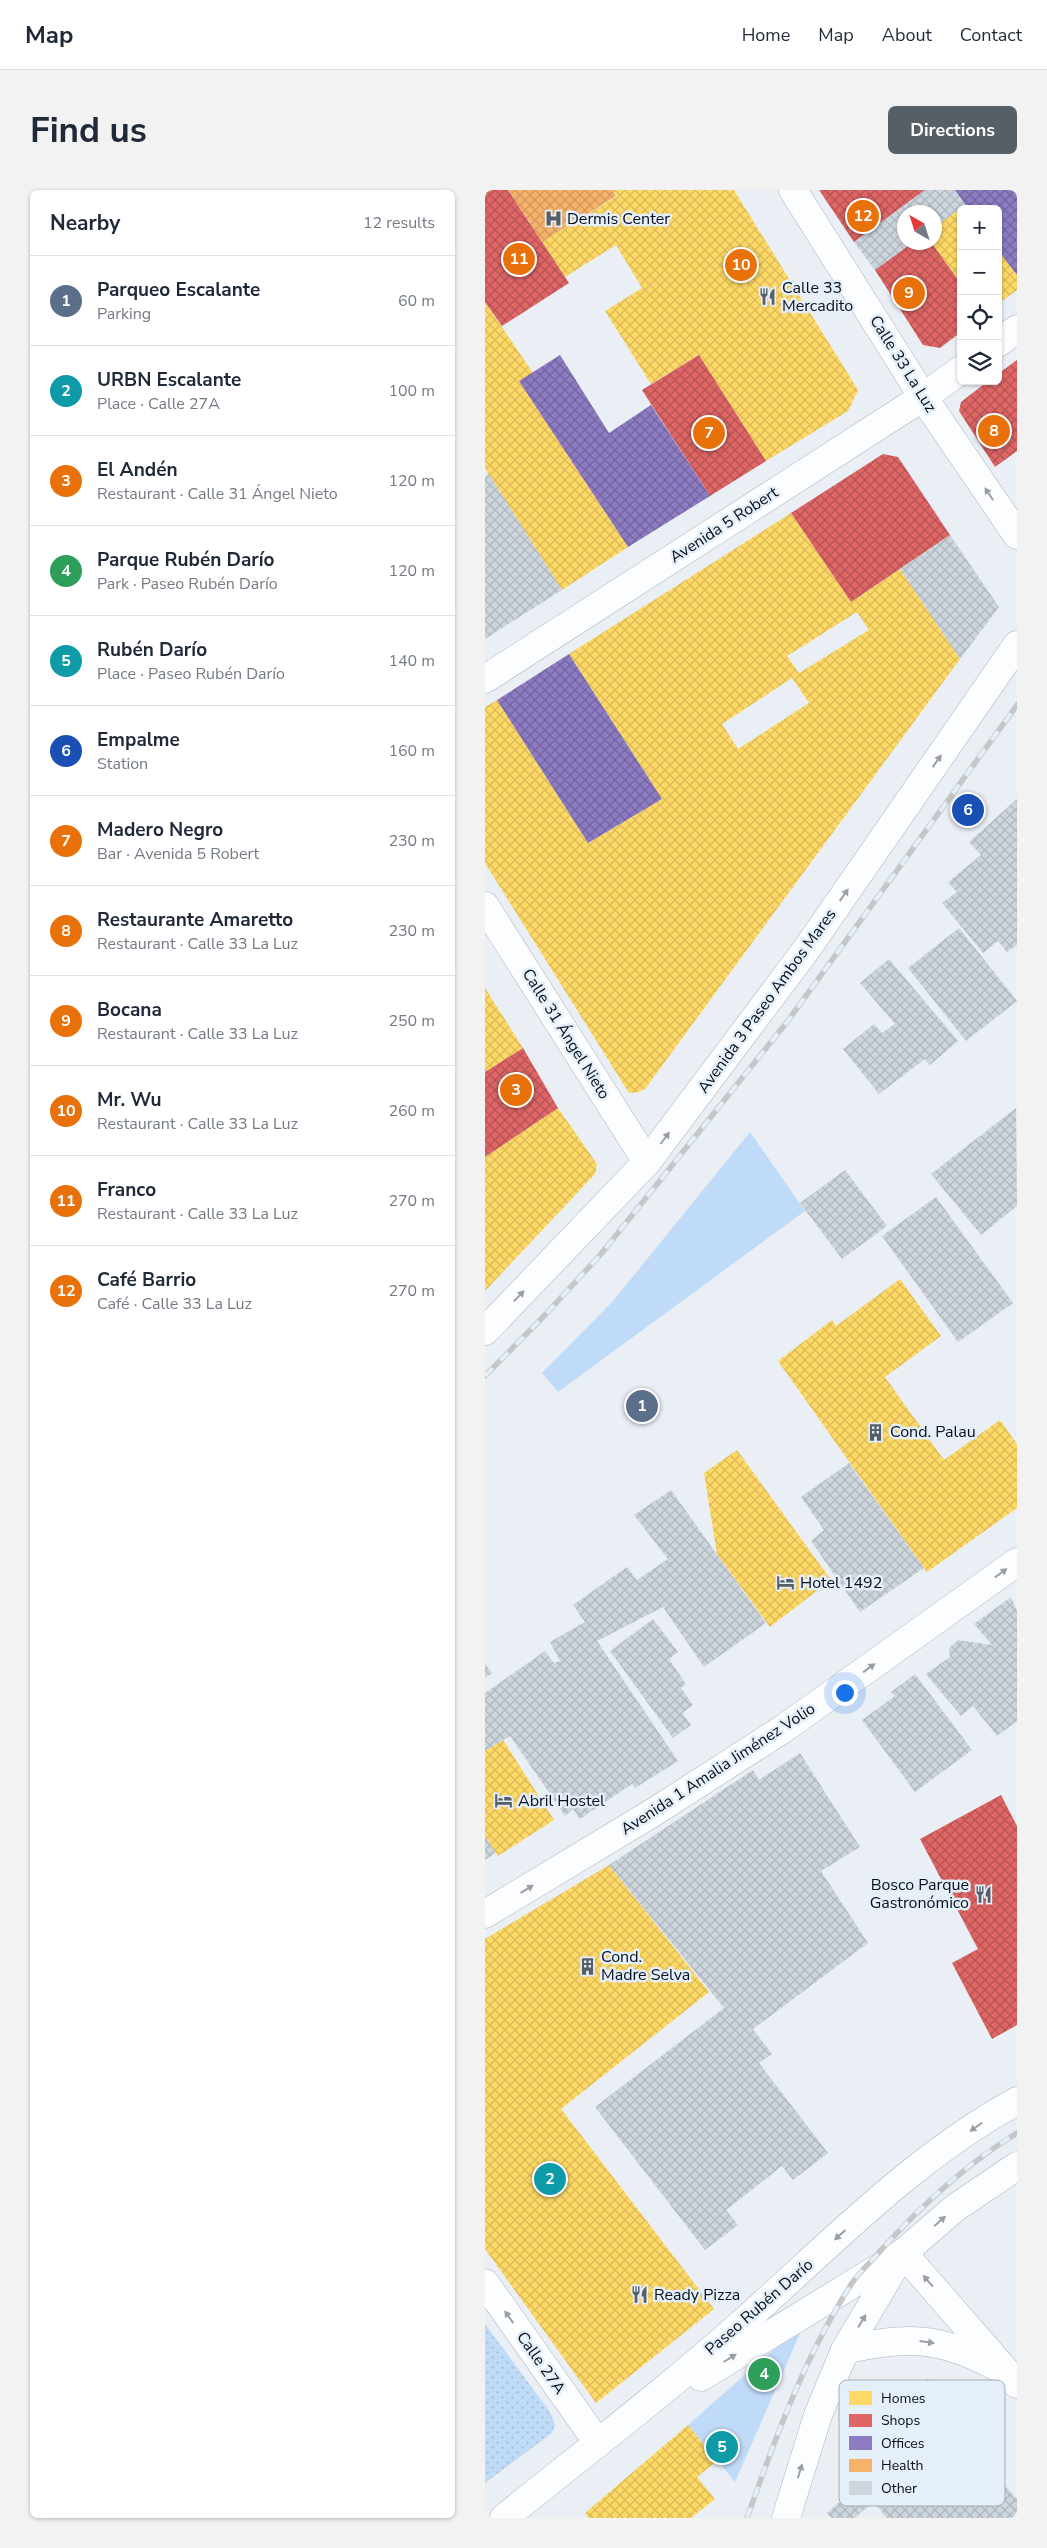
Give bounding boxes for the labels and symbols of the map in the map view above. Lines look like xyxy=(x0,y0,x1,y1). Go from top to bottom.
pin: 12 xyxy=(847,197,879,235)
north arrow xyxy=(897,205,942,250)
place label: Dermis Center xyxy=(567,208,670,230)
hospital icon: Dermis Center xyxy=(543,209,563,229)
pin: 11 xyxy=(503,240,535,278)
pin: 10 xyxy=(725,246,757,284)
pin: 9 xyxy=(893,274,925,312)
place label: Calle 33 Mercadito xyxy=(782,277,853,317)
restaurant icon: Calle 33 Mercadito xyxy=(758,287,778,307)
street label: Calle 33 La Luz xyxy=(864,311,942,417)
pin: 8 xyxy=(978,412,1010,450)
pin: 7 xyxy=(693,414,725,452)
street label: Avenida 5 Robert xyxy=(665,481,783,568)
one-way arrow xyxy=(985,488,994,501)
one-way arrow xyxy=(932,754,942,768)
pin: 6 xyxy=(952,791,984,829)
one-way arrow xyxy=(839,888,849,901)
street label: Avenida 3 Paseo Ambos Mares xyxy=(693,904,841,1098)
street label: Calle 31 Ángel Nieto xyxy=(517,964,615,1104)
pin: 3 xyxy=(500,1071,532,1109)
one-way arrow xyxy=(660,1131,670,1145)
one-way arrow xyxy=(513,1290,525,1302)
pin: 1 xyxy=(626,1387,658,1425)
place label: Cond. Palau xyxy=(890,1421,976,1443)
building icon: Cond. Palau xyxy=(866,1422,886,1442)
one-way arrow xyxy=(994,1568,1008,1578)
place label: Hotel 1492 xyxy=(800,1572,882,1594)
hotel icon: Hotel 1492 xyxy=(776,1573,796,1593)
one-way arrow xyxy=(862,1663,876,1673)
your location xyxy=(832,1680,858,1706)
street label: Avenida 1 Amalia Jiménez Volio xyxy=(617,1698,820,1840)
place label: Abril Hostel xyxy=(518,1790,605,1812)
hotel icon: Abril Hostel xyxy=(494,1791,514,1811)
place label: Bosco Parque Gastronómico xyxy=(870,1874,969,1914)
one-way arrow xyxy=(520,1884,533,1893)
restaurant icon: Bosco Parque Gastronómico xyxy=(973,1884,993,1904)
place label: Cond. Madre Selva xyxy=(601,1946,690,1986)
building icon: Cond. Madre Selva xyxy=(577,1956,597,1976)
one-way arrow xyxy=(969,2122,983,2132)
pin: 2 xyxy=(534,2160,566,2198)
one-way arrow xyxy=(933,2215,945,2227)
one-way arrow xyxy=(834,2229,846,2240)
street label: Paseo Rubén Darío xyxy=(700,2254,818,2360)
one-way arrow xyxy=(922,2275,933,2288)
place label: Ready Pizza xyxy=(654,2284,740,2306)
restaurant icon: Ready Pizza xyxy=(630,2285,650,2305)
one-way arrow xyxy=(504,2310,514,2324)
one-way arrow xyxy=(857,2315,866,2328)
street label: Calle 27A xyxy=(511,2327,571,2399)
one-way arrow xyxy=(920,2338,936,2346)
one-way arrow xyxy=(724,2353,737,2363)
pin: 4 xyxy=(748,2355,780,2393)
legend xyxy=(839,2380,1005,2506)
text: Homes xyxy=(881,2389,926,2408)
text: Shops xyxy=(881,2411,921,2430)
pin: 5 xyxy=(706,2428,738,2466)
text: Offices xyxy=(881,2434,925,2453)
text: Health xyxy=(881,2456,923,2475)
one-way arrow xyxy=(797,2464,805,2479)
text: Other xyxy=(881,2479,917,2498)

